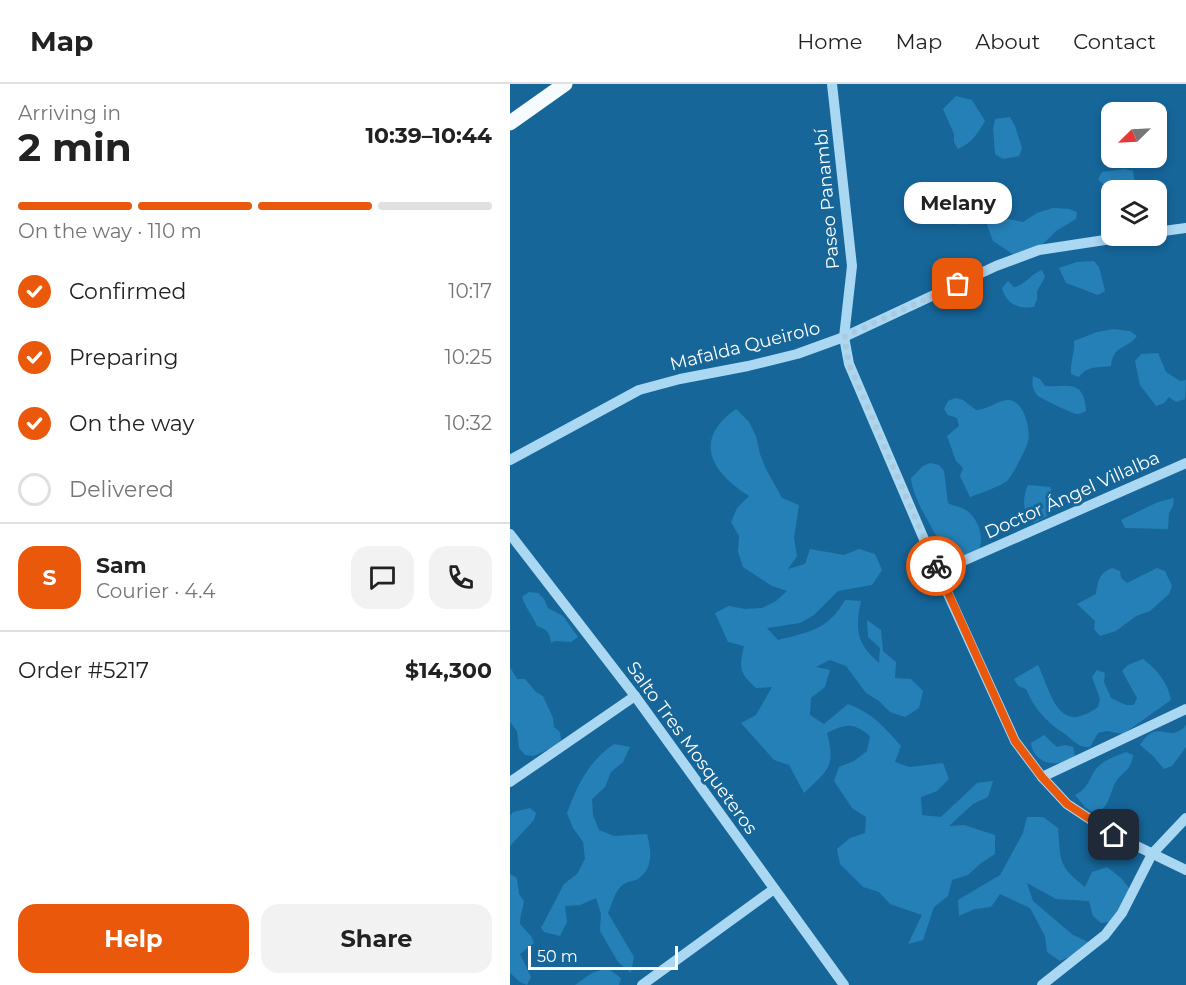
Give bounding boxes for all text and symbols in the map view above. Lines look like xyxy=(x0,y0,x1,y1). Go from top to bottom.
text: Map xyxy=(30,24,93,58)
text: Home xyxy=(797,29,862,54)
text: Map xyxy=(895,29,942,54)
text: About xyxy=(975,29,1040,54)
text: Contact xyxy=(1073,29,1156,54)
text: Arriving in xyxy=(18,101,121,125)
north arrow xyxy=(1101,102,1167,168)
map controls xyxy=(1101,102,1167,246)
text: 10:39–10:44 xyxy=(365,122,492,149)
text: 2 min xyxy=(18,123,132,171)
street label: Paseo Panambí xyxy=(810,127,844,270)
button: layers xyxy=(1101,180,1167,246)
callout: Melany xyxy=(904,182,1012,224)
text: Melany xyxy=(920,191,996,215)
text: On the way · 110 m xyxy=(18,219,202,243)
pin xyxy=(932,258,983,309)
icon: bag xyxy=(941,267,974,300)
icon: check xyxy=(18,275,51,308)
text: Confirmed xyxy=(69,278,186,305)
text: 10:17 xyxy=(448,279,492,303)
street label: Mafalda Queirolo xyxy=(668,317,822,375)
icon: check xyxy=(18,341,51,374)
text: Preparing xyxy=(69,344,178,371)
text: 10:25 xyxy=(445,345,492,369)
icon: check xyxy=(18,407,51,440)
text: On the way xyxy=(69,410,194,437)
text: 10:32 xyxy=(445,411,492,435)
street label: Doctor Ángel Villalba xyxy=(981,446,1163,544)
text: Delivered xyxy=(69,476,174,503)
courier xyxy=(906,536,966,596)
button: chat xyxy=(351,546,414,609)
button: phone xyxy=(429,546,492,609)
icon: bike xyxy=(920,550,953,583)
text: Sam xyxy=(96,552,147,579)
text: S xyxy=(42,564,57,591)
text: Courier · 4.4 xyxy=(96,579,215,603)
text: Order #5217 xyxy=(18,657,149,684)
text: $14,300 xyxy=(405,657,492,684)
street label: Salto Tres Mosqueteros xyxy=(622,657,762,839)
pin xyxy=(1088,809,1139,860)
icon: home xyxy=(1097,818,1130,851)
button: Help xyxy=(18,904,249,973)
button: Share xyxy=(261,904,492,973)
scale bar xyxy=(528,943,678,970)
text: 50 m xyxy=(537,947,578,966)

